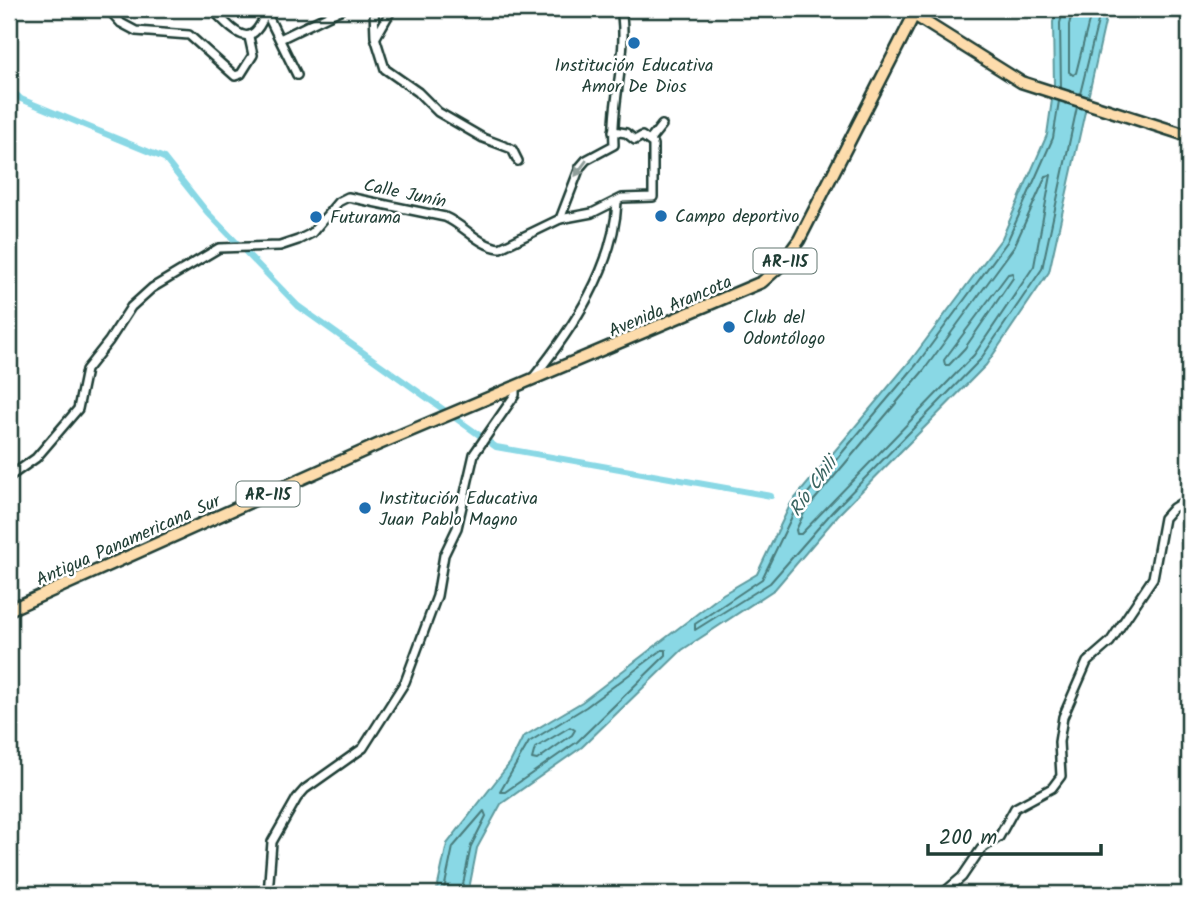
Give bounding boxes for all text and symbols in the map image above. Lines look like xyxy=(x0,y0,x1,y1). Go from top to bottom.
marker: Institución Educativa Amor De Dios xyxy=(626,35,642,51)
place label: Institución Educativa Amor De Dios xyxy=(555,52,713,102)
one-way arrow xyxy=(574,159,588,177)
street label: Calle Junín xyxy=(361,172,449,217)
place label: Campo deportivo xyxy=(675,203,799,232)
place label: Futurama xyxy=(330,204,401,233)
marker: Campo deportivo xyxy=(653,208,669,224)
marker: Futurama xyxy=(308,209,324,225)
road number: AR-115 xyxy=(754,248,816,274)
street label: Avenida Arancota xyxy=(604,268,737,346)
place label: Club del Odontólogo xyxy=(743,304,825,354)
marker: Club del Odontólogo xyxy=(721,319,737,335)
water label: Río Chili xyxy=(782,448,848,523)
road number: AR-115 xyxy=(236,481,300,506)
place label: Institución Educativa Juan Pablo Magno xyxy=(379,485,538,535)
street label: Antigua Panamericana Sur xyxy=(32,487,227,595)
marker: Institución Educativa Juan Pablo Magno xyxy=(357,500,373,516)
scale bar xyxy=(928,812,1102,856)
text: 200 m xyxy=(939,822,997,855)

